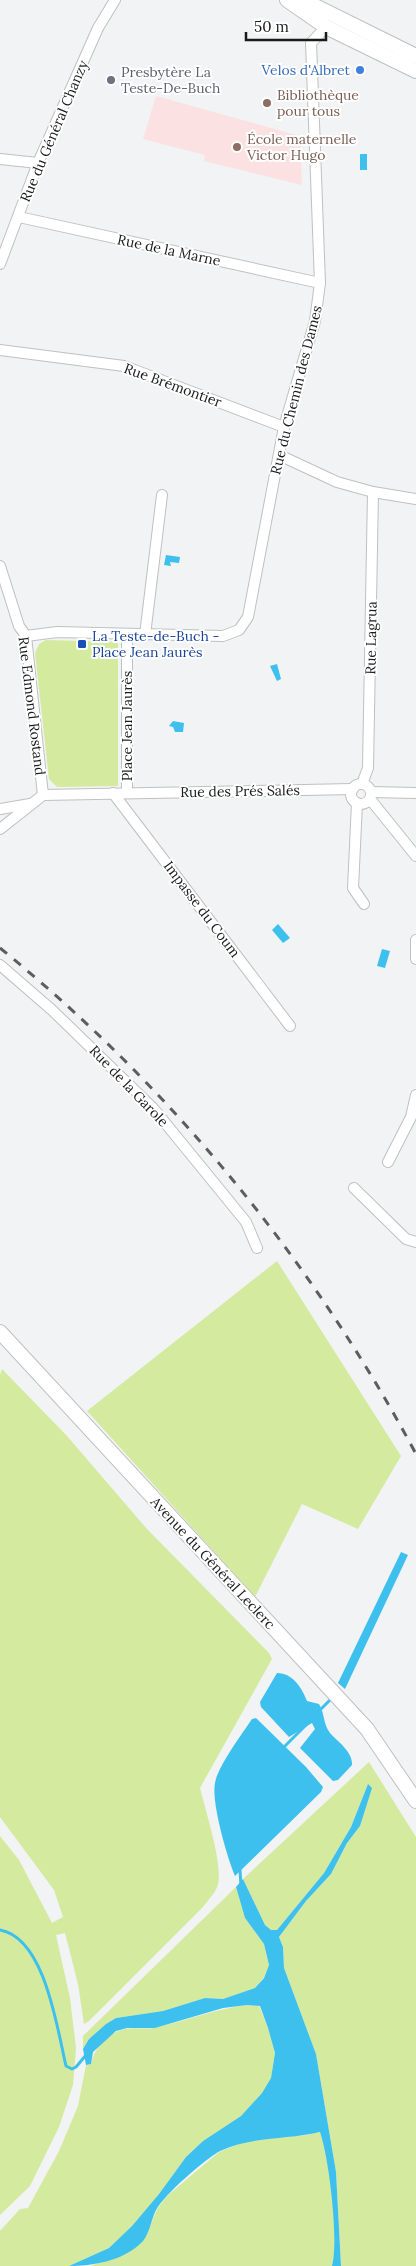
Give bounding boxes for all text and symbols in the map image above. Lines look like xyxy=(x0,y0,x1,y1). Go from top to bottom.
scale bar xyxy=(246,10,326,42)
text: 50 m xyxy=(254,17,289,36)
street label: Rue du Général Chanzy xyxy=(16,57,92,205)
place label: Velos d'Albret xyxy=(260,61,351,79)
place label: Presbytère La Teste-De-Buch xyxy=(121,63,220,97)
marker: Velos d'Albret xyxy=(354,64,366,76)
marker: Presbytère La Teste-De-Buch xyxy=(105,74,117,86)
place label: Bibliothèque pour tous xyxy=(277,86,359,120)
marker: Bibliothèque pour tous xyxy=(261,97,273,109)
place label: École maternelle Victor Hugo xyxy=(246,130,357,164)
marker: École maternelle Victor Hugo xyxy=(231,141,243,153)
street label: Rue de la Marne xyxy=(116,230,223,270)
street label: Rue du Chemin des Dames xyxy=(266,304,326,476)
street label: Rue Brémontier xyxy=(122,359,224,411)
street label: Rue Lagrua xyxy=(361,601,381,675)
place label: La Teste-de-Buch - Place Jean Jaurès xyxy=(92,627,219,661)
street label: Rue Edmond Rostand xyxy=(15,636,49,776)
marker: La Teste-de-Buch - Place Jean Jaurès xyxy=(76,638,88,650)
street label: Place Jean Jaurès xyxy=(118,671,136,781)
street label: Rue des Prés Salés xyxy=(180,781,300,801)
street label: Impasse du Coum xyxy=(160,857,244,961)
street label: Rue de la Garole xyxy=(86,1042,173,1131)
street label: Avenue du Général Leclerc xyxy=(146,1492,279,1633)

